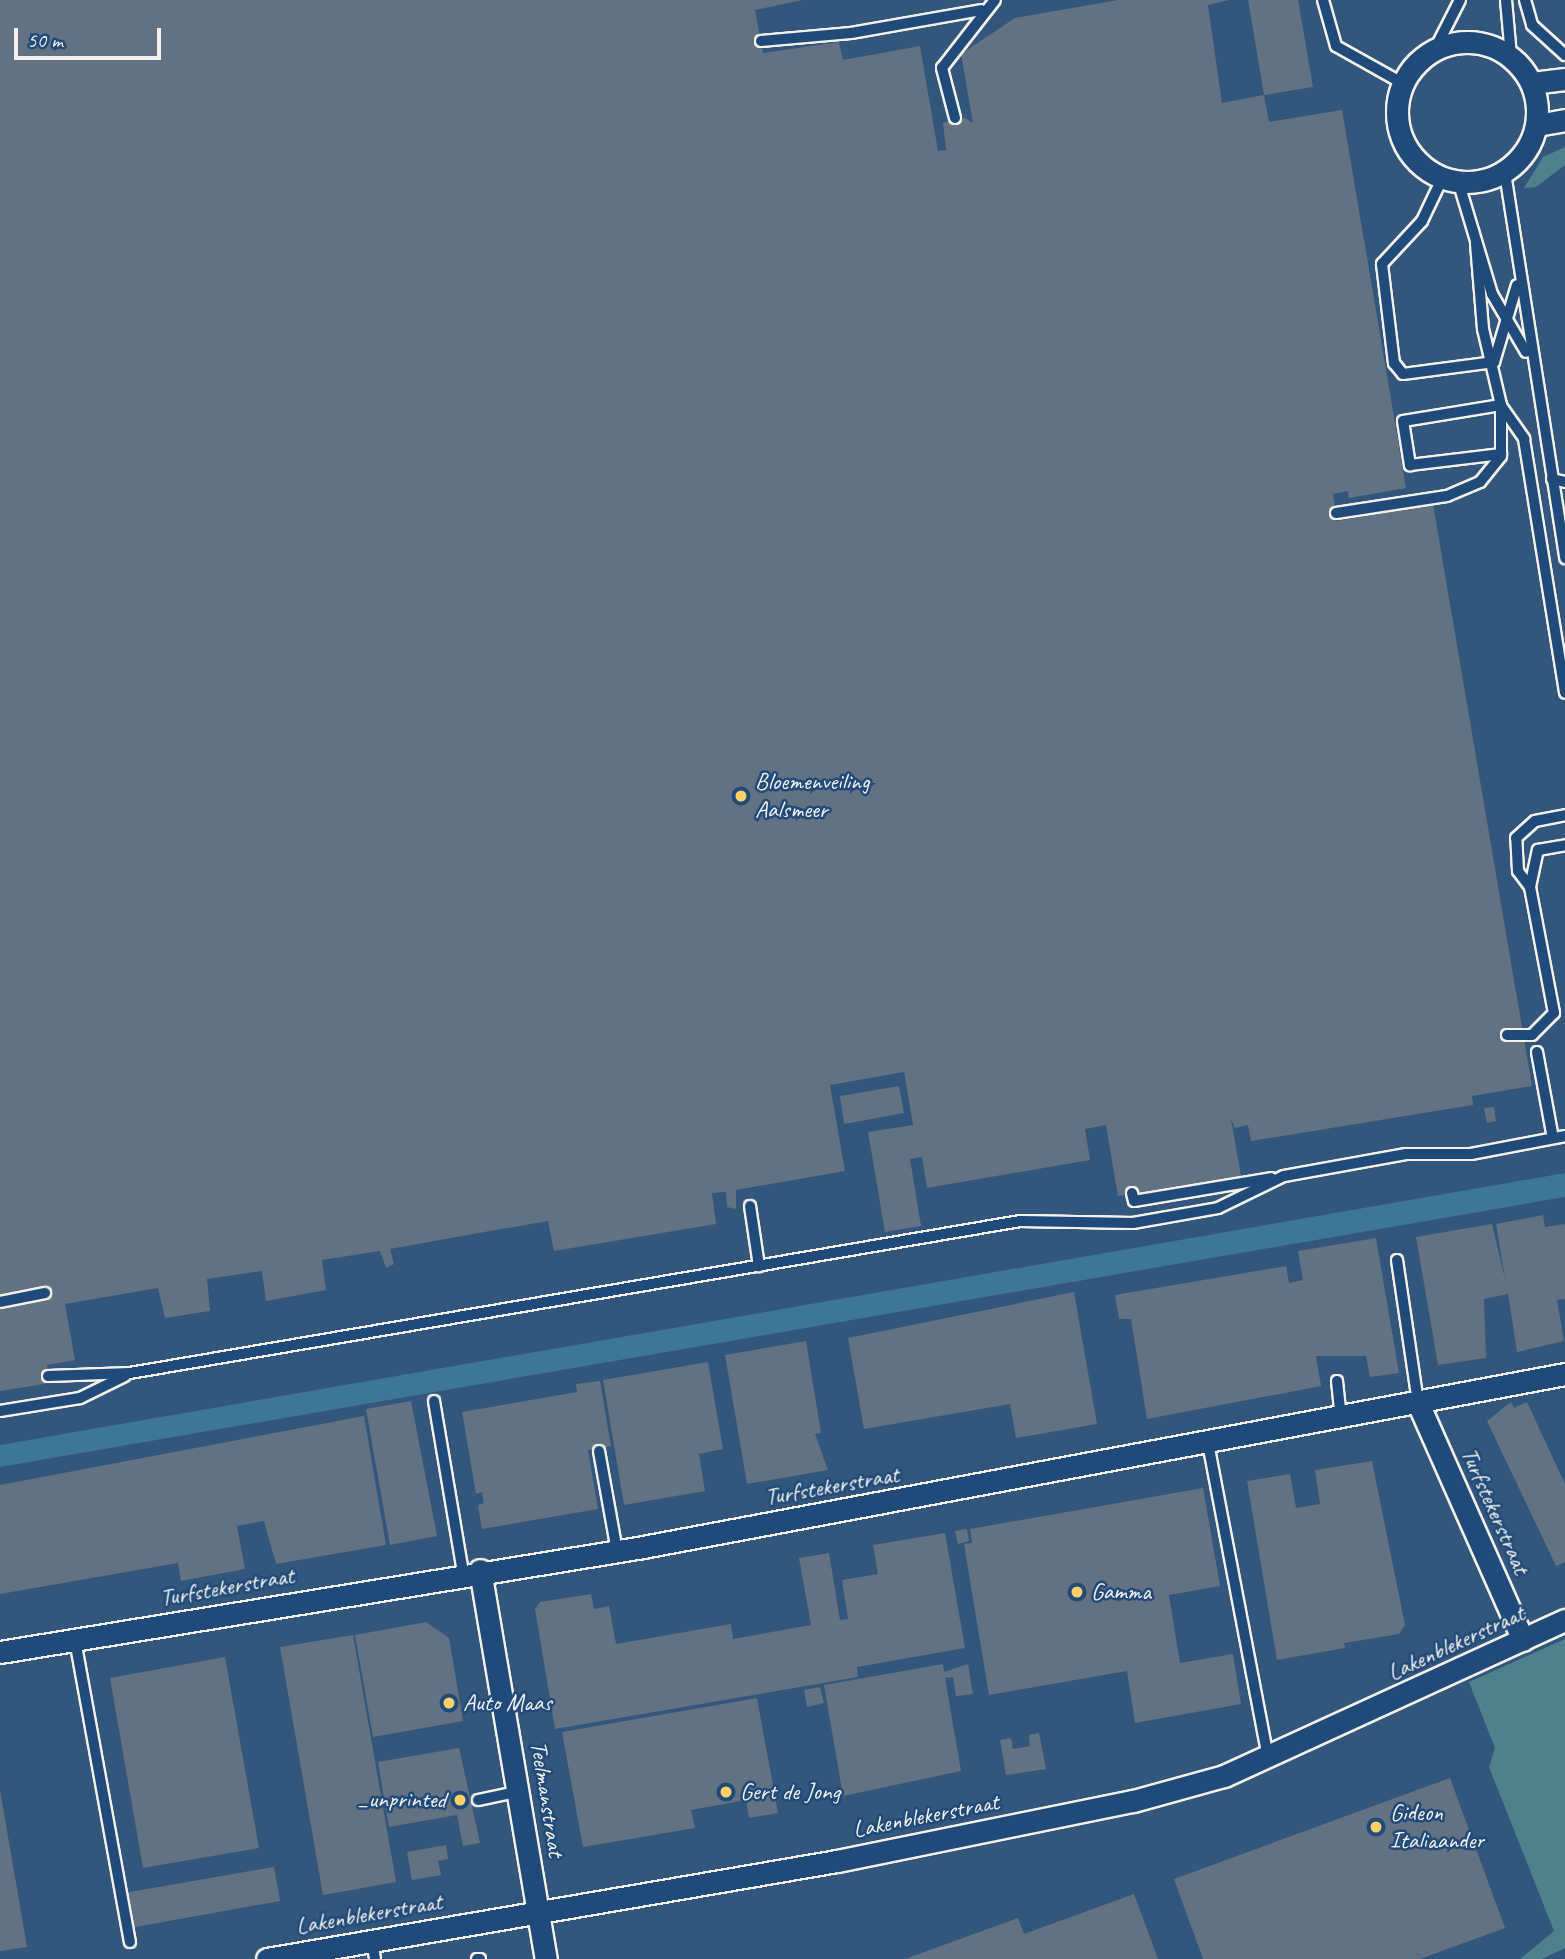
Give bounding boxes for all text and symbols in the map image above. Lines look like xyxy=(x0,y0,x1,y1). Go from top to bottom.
scale bar xyxy=(18,14,164,58)
text: 50 m xyxy=(27,27,63,53)
place label: Bloemenveiling Aalsmeer xyxy=(755,768,869,824)
marker: Bloemenveiling Aalsmeer xyxy=(733,788,749,804)
street label: Turfstekerstraat xyxy=(1454,1443,1536,1579)
street label: Turfstekerstraat xyxy=(763,1460,901,1512)
street label: Turfstekerstraat xyxy=(158,1561,296,1613)
place label: Gamma xyxy=(1091,1578,1151,1606)
marker: Gamma xyxy=(1069,1584,1085,1600)
street label: Lakenblekerstraat xyxy=(1383,1599,1529,1687)
place label: Auto Maas xyxy=(463,1689,551,1717)
marker: Auto Maas xyxy=(441,1695,457,1711)
street label: Teelmanstraat xyxy=(524,1739,570,1859)
place label: Gert de Jong xyxy=(740,1778,840,1806)
marker: Gert de Jong xyxy=(718,1784,734,1800)
place label: _unprinted xyxy=(357,1786,446,1814)
street label: Lakenblekerstraat xyxy=(851,1788,1001,1844)
marker: _unprinted xyxy=(452,1792,468,1808)
place label: Gideon Italiaander xyxy=(1390,1799,1484,1855)
marker: Gideon Italiaander xyxy=(1368,1819,1384,1835)
street label: Lakenblekerstraat xyxy=(294,1887,444,1941)

